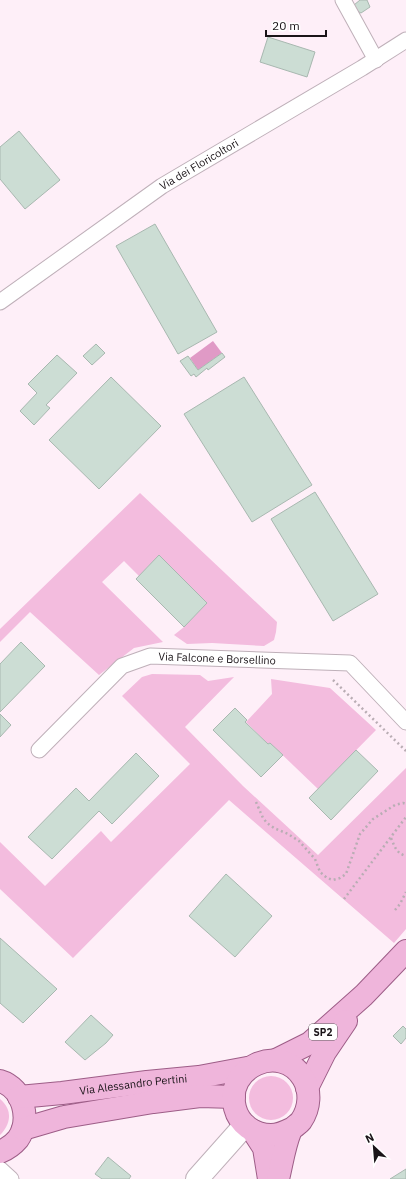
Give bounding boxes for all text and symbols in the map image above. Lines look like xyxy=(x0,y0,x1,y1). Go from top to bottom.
scale bar xyxy=(266,12,326,38)
text: 20 m xyxy=(272,18,300,33)
street label: Via dei Floricoltori xyxy=(157,136,241,193)
street label: Via Falcone e Borsellino xyxy=(158,649,276,667)
road number: SP2 xyxy=(309,1024,337,1040)
street label: Via Alessandro Pertini xyxy=(79,1071,188,1098)
north arrow xyxy=(354,1127,394,1167)
text: N xyxy=(363,1130,376,1146)

